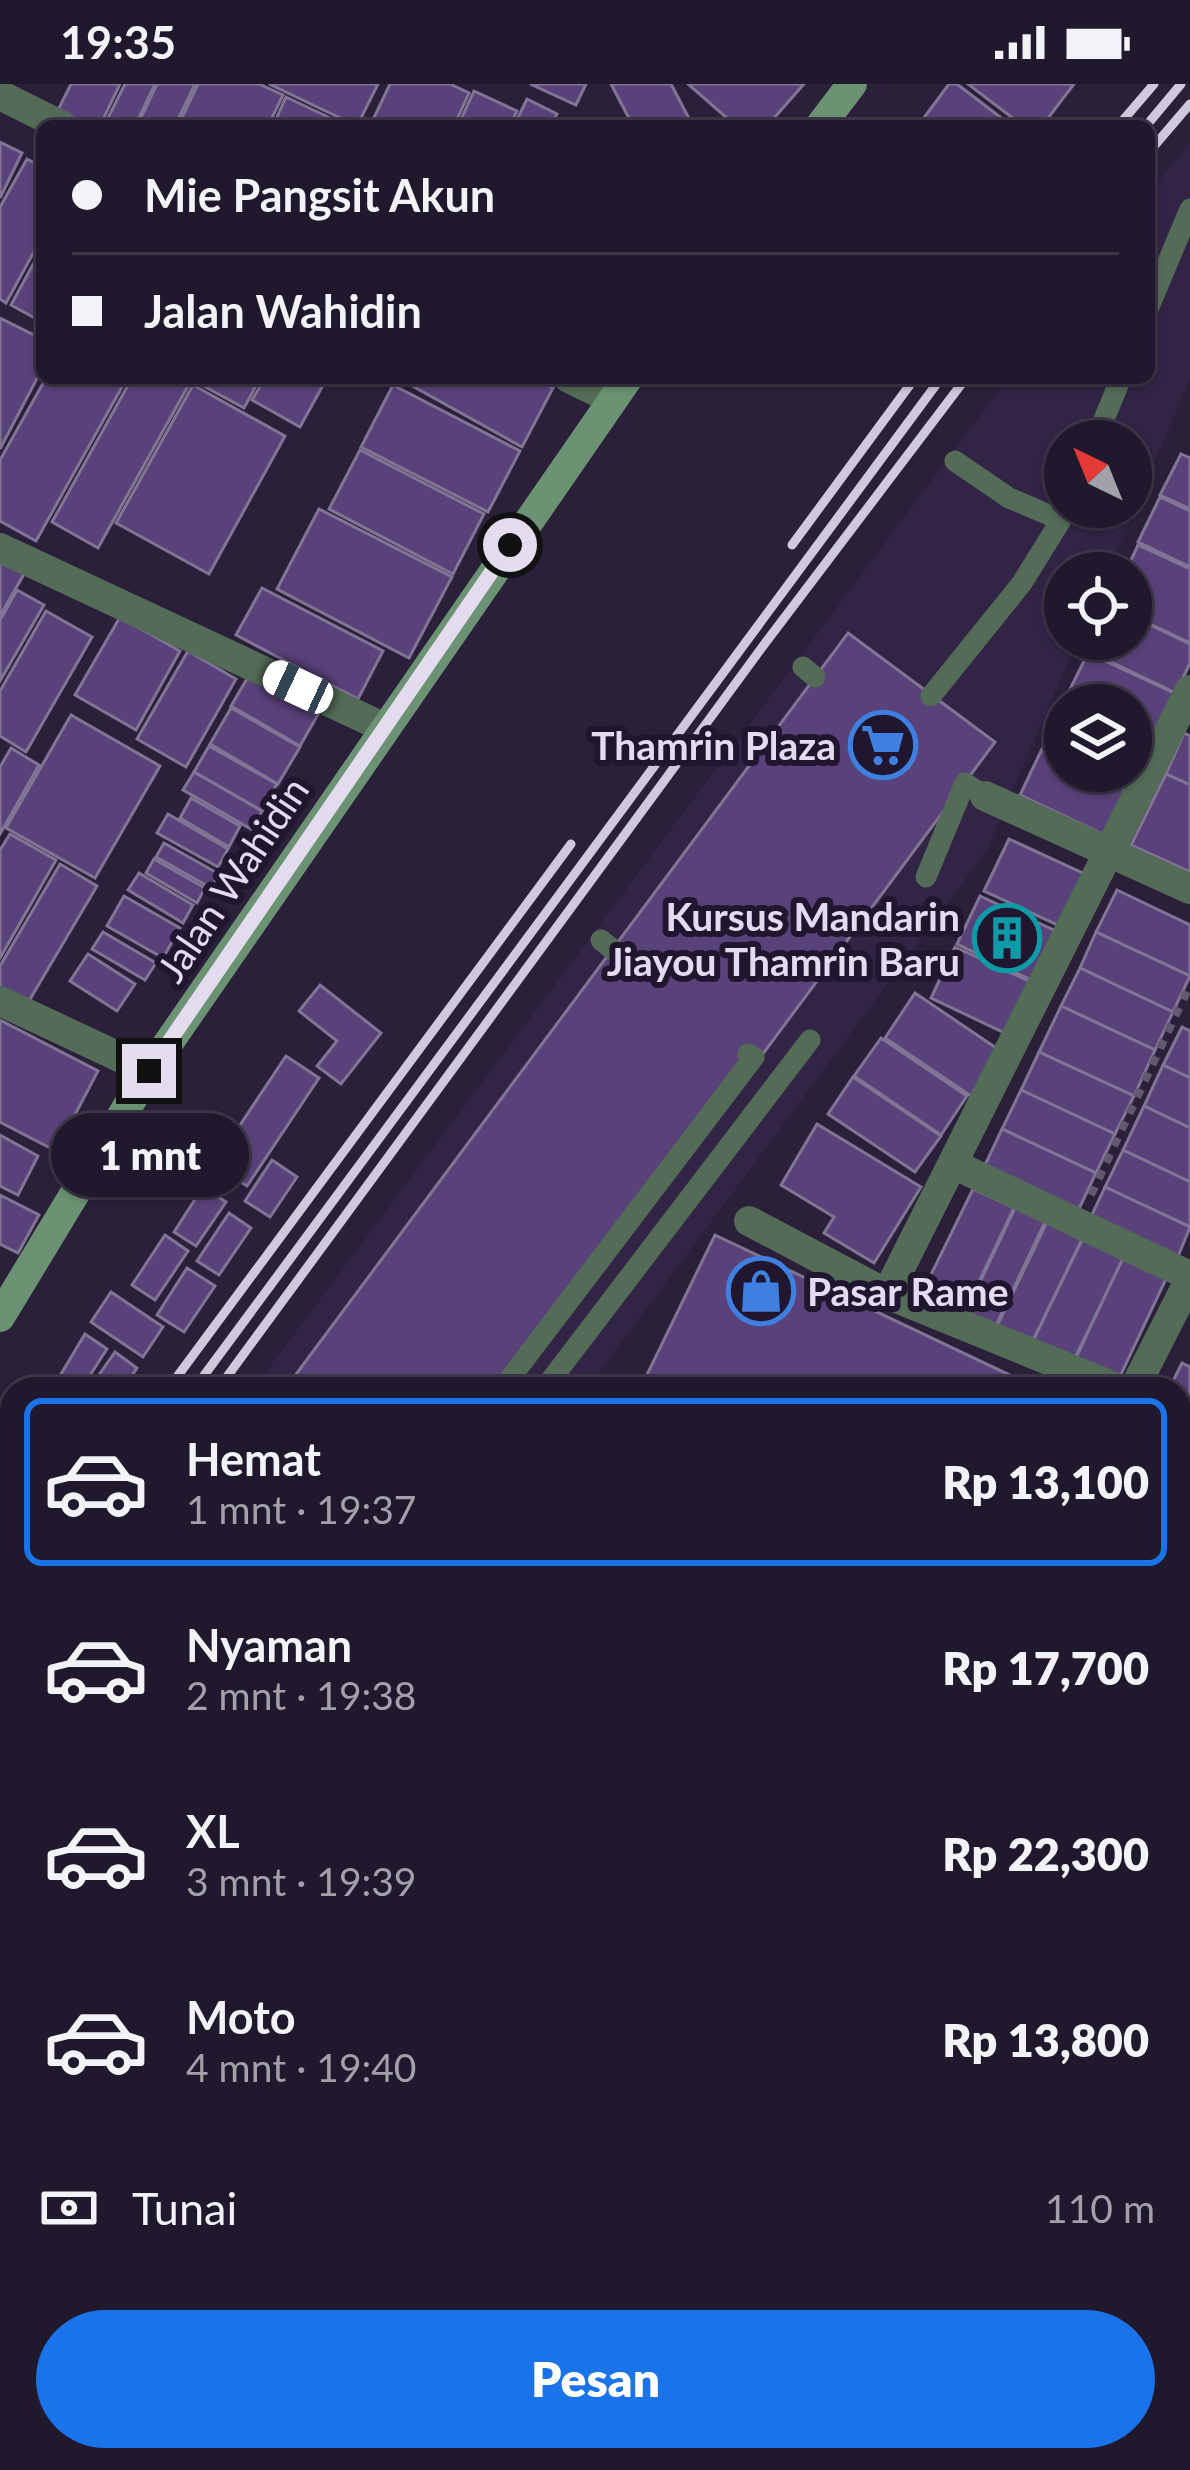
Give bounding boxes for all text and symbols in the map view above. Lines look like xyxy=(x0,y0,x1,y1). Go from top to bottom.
text: 19:35 xyxy=(60,15,176,69)
text: Mie Pangsit Akun xyxy=(144,168,495,222)
text: Jalan Wahidin xyxy=(144,284,422,338)
north arrow xyxy=(1044,420,1152,528)
map controls xyxy=(1044,420,1152,792)
route start xyxy=(483,518,537,572)
button: locate xyxy=(1044,552,1152,660)
car xyxy=(258,655,338,719)
button: layers xyxy=(1044,684,1152,792)
supermarket icon: Thamrin Plaza xyxy=(848,710,918,780)
place label: Thamrin Plaza xyxy=(591,722,836,768)
street label: Jalan Wahidin xyxy=(147,768,317,990)
place label: Kursus Mandarin Jiayou Thamrin Baru xyxy=(607,893,960,984)
building icon: Kursus Mandarin Jiayou Thamrin Baru xyxy=(972,903,1042,973)
route end xyxy=(122,1044,176,1098)
callout: 1 mnt xyxy=(50,1113,248,1197)
text: 1 mnt xyxy=(99,1132,201,1178)
shop icon: Pasar Rame xyxy=(726,1256,796,1326)
place label: Pasar Rame xyxy=(807,1268,1009,1314)
icon: car xyxy=(42,1428,150,1536)
text: Hemat xyxy=(186,1432,321,1486)
text: Rp 13,100 xyxy=(942,1455,1149,1509)
text: 1 mnt · 19:37 xyxy=(186,1486,417,1532)
icon: car xyxy=(42,1614,150,1722)
text: Nyaman xyxy=(186,1618,352,1672)
text: Rp 17,700 xyxy=(942,1641,1149,1695)
text: 2 mnt · 19:38 xyxy=(186,1672,417,1718)
icon: car xyxy=(42,1800,150,1908)
text: XL xyxy=(186,1804,240,1858)
text: Rp 22,300 xyxy=(942,1827,1149,1881)
text: 3 mnt · 19:39 xyxy=(186,1858,417,1904)
icon: car xyxy=(42,1986,150,2094)
text: Moto xyxy=(186,1990,296,2044)
text: Rp 13,800 xyxy=(942,2013,1149,2067)
text: 4 mnt · 19:40 xyxy=(186,2044,417,2090)
icon: cash xyxy=(36,2175,102,2241)
text: Tunai xyxy=(132,2181,237,2235)
text: 110 m xyxy=(1045,2185,1155,2231)
button: Pesan xyxy=(36,2310,1155,2448)

